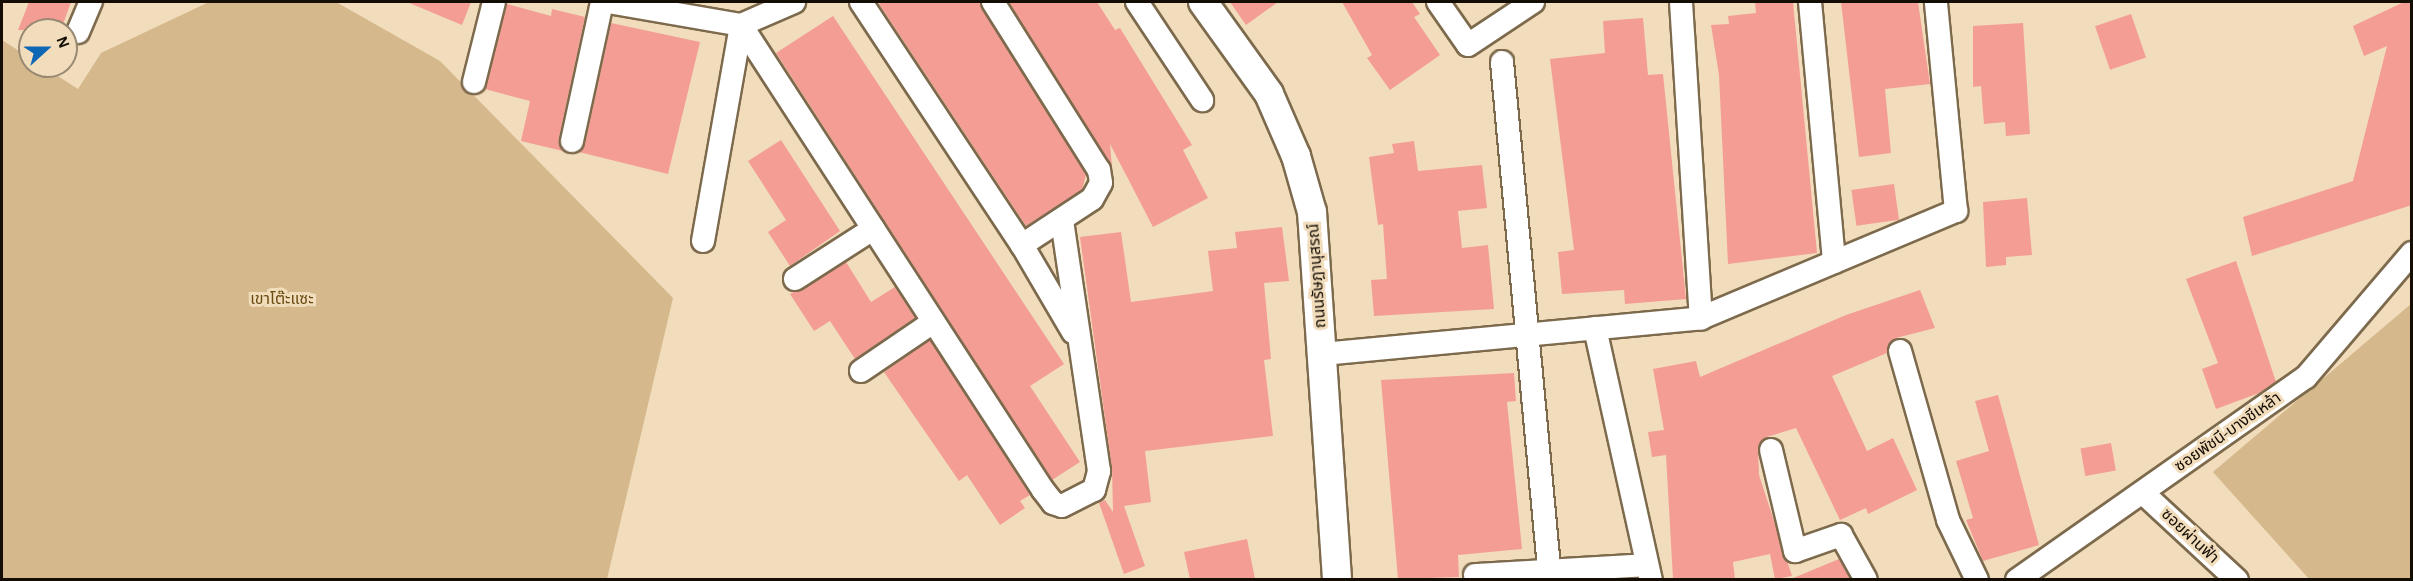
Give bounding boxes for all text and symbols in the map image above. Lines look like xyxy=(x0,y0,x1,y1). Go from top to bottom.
north arrow xyxy=(18,18,78,78)
text: N xyxy=(53,34,72,50)
street label: ถนนรัษฎานุสรณ์ xyxy=(1304,223,1330,329)
park label: เขาโต๊ะแซะ xyxy=(250,289,314,309)
street label: ซอยพัชนี-บางชีเหล้า xyxy=(2171,388,2285,476)
street label: ซอยผ่านฟ้า xyxy=(2157,505,2223,567)

